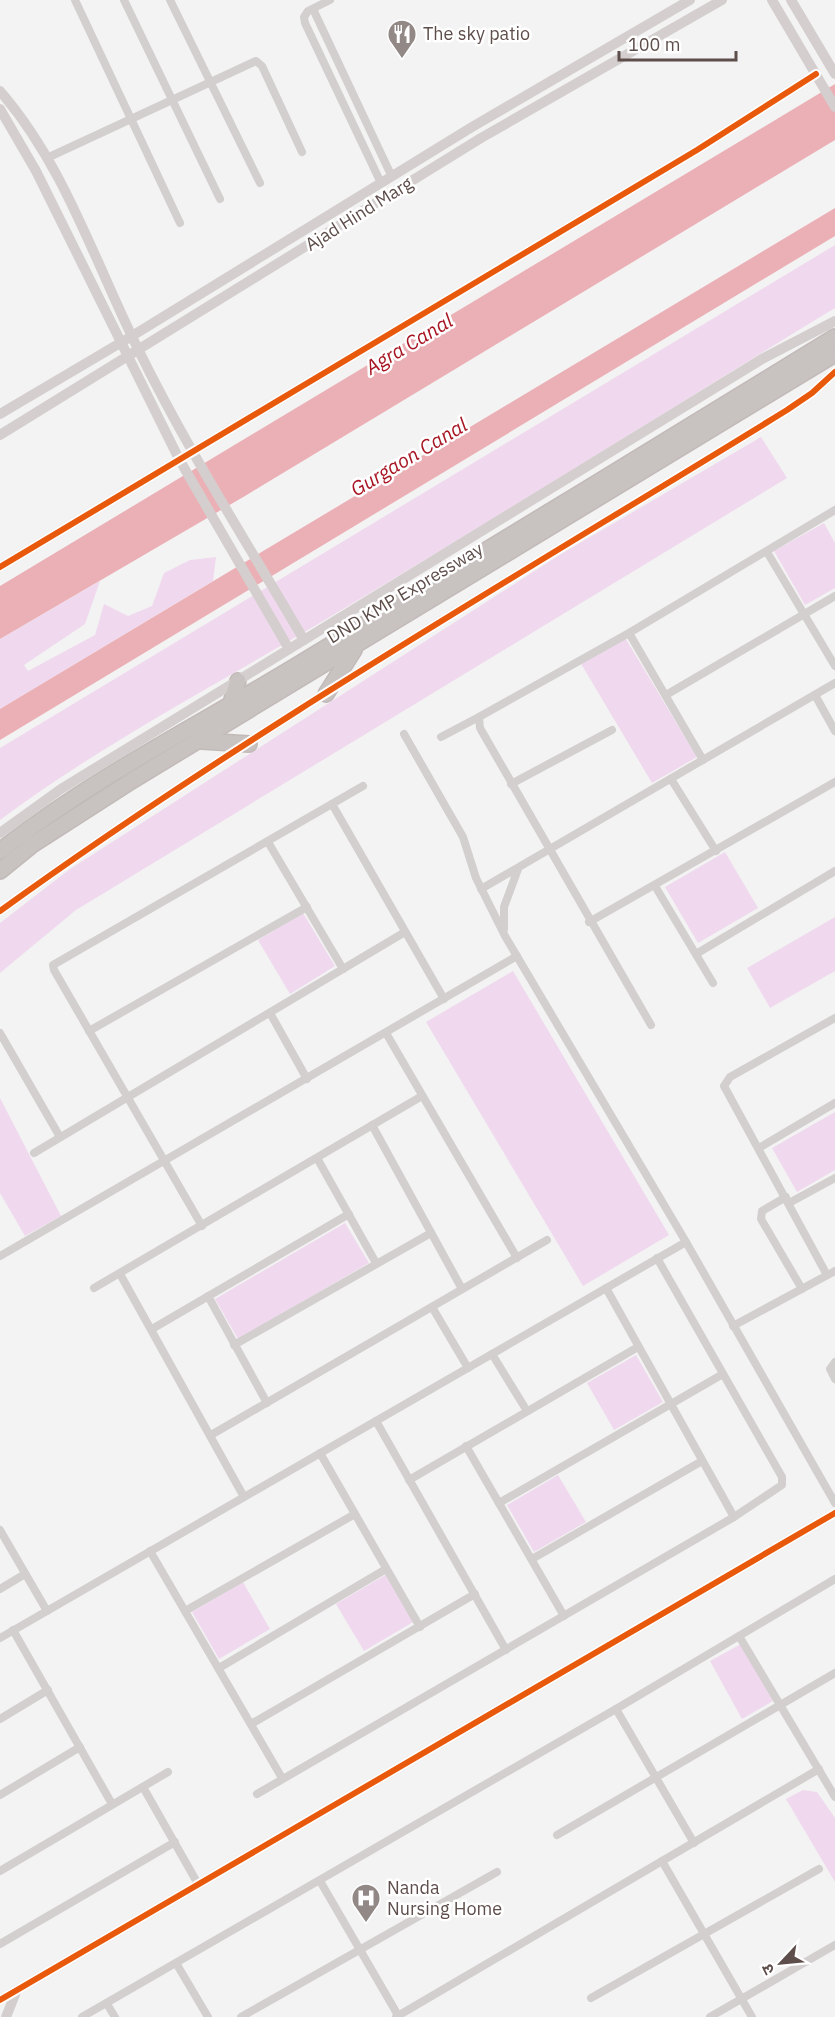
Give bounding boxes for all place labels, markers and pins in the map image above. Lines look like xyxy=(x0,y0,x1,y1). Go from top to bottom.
restaurant icon: The sky patio xyxy=(386,18,418,60)
place label: The sky patio xyxy=(423,22,530,45)
place label: Nanda Nursing Home xyxy=(387,1876,502,1920)
hospital icon: Nanda Nursing Home xyxy=(350,1882,382,1924)

